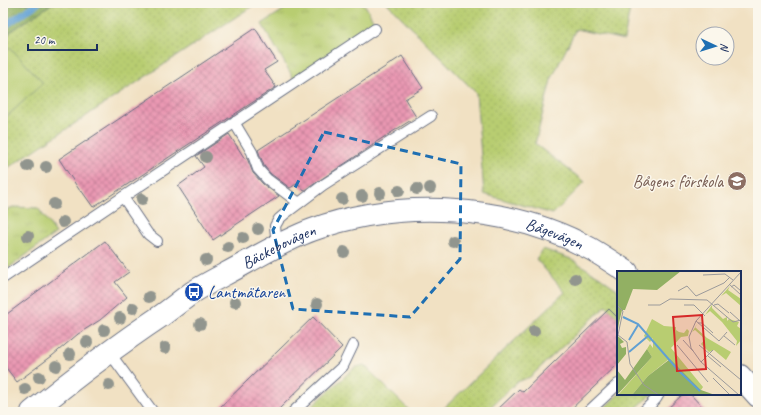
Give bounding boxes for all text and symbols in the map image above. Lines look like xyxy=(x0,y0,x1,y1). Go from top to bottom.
scale bar xyxy=(28,26,97,52)
north arrow xyxy=(695,26,735,66)
text: 20 m xyxy=(34,32,56,48)
text: N xyxy=(718,43,732,53)
school or university icon: Bågens förskola xyxy=(726,170,748,192)
place label: Bågens förskola xyxy=(633,171,724,192)
street label: Bågevägen xyxy=(523,213,587,255)
street label: Bäckebovägen xyxy=(238,220,319,274)
inset map xyxy=(617,271,741,395)
bus stop icon: Lantmätaren xyxy=(183,281,205,303)
place label: Lantmätaren xyxy=(208,282,287,303)

